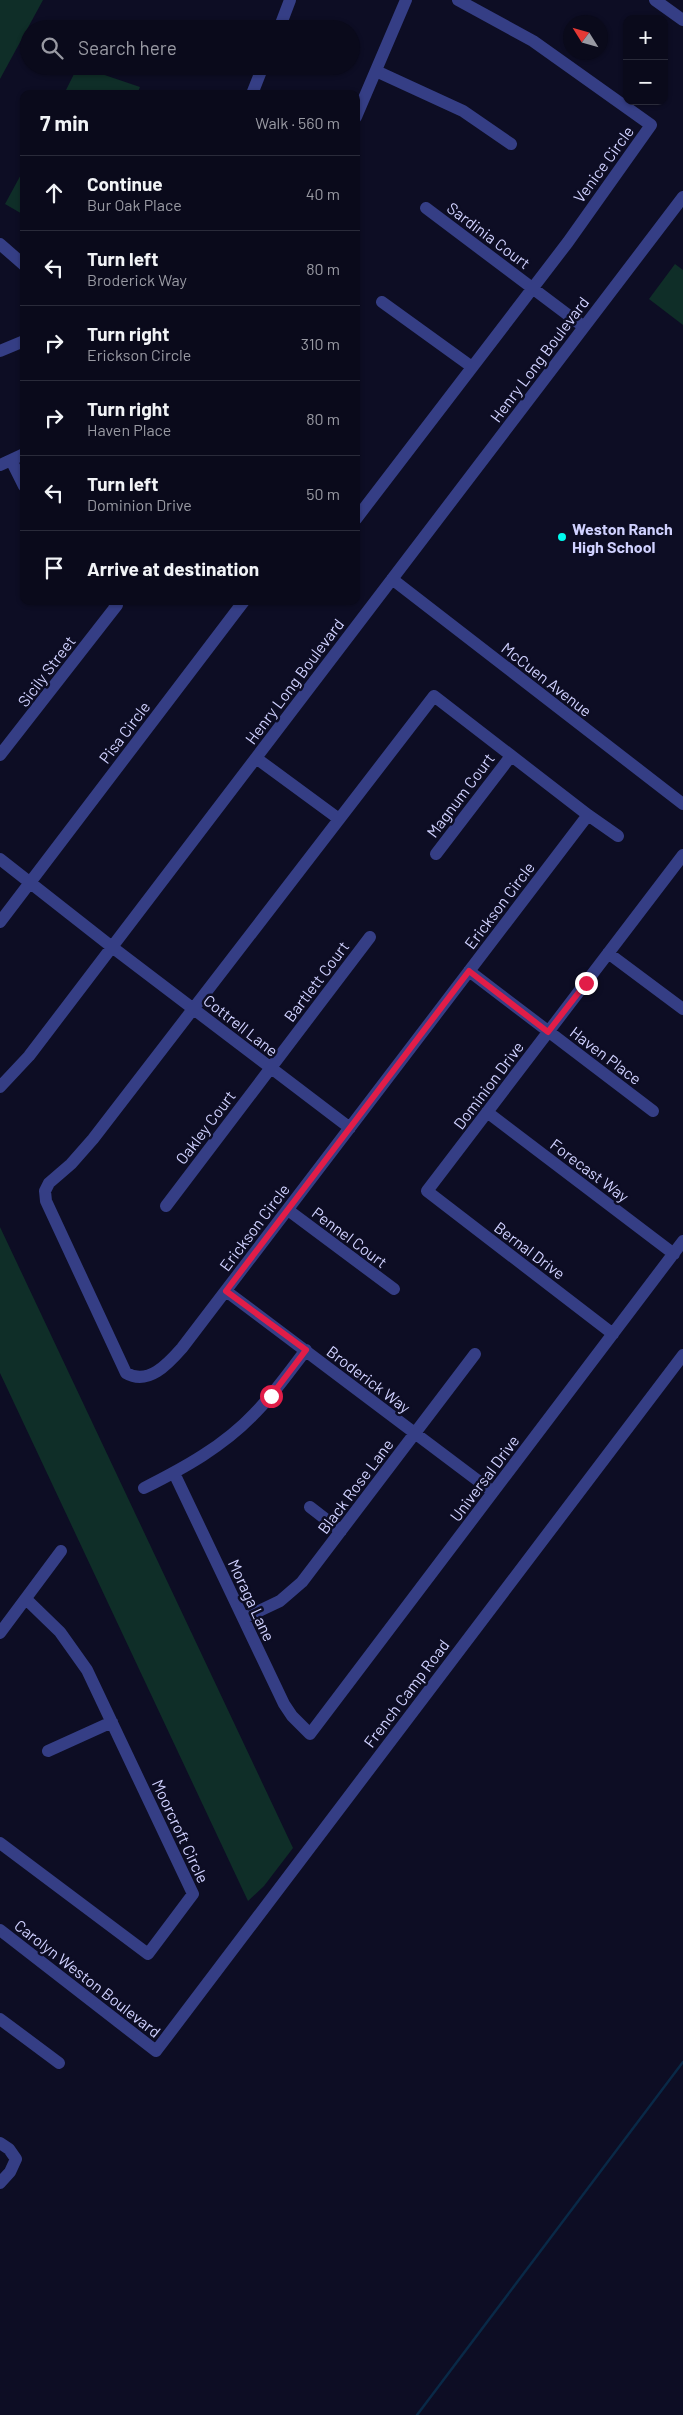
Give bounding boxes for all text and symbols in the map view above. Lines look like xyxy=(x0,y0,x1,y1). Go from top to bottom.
north arrow xyxy=(563,15,608,60)
map controls xyxy=(623,15,668,105)
button: + xyxy=(623,15,668,60)
search box xyxy=(20,20,360,75)
icon: search xyxy=(38,34,66,62)
text: Search here xyxy=(78,36,177,59)
button: − xyxy=(623,60,668,105)
text: 7 min xyxy=(40,110,89,135)
text: Walk · 560 m xyxy=(255,113,340,132)
street label: Venice Circle xyxy=(569,122,637,206)
text: Continue xyxy=(87,172,163,195)
icon: ahead xyxy=(40,179,68,207)
text: 40 m xyxy=(306,184,340,203)
text: Bur Oak Place xyxy=(87,195,182,214)
street label: Sardinia Court xyxy=(444,198,534,272)
text: Turn left xyxy=(87,247,158,270)
icon: left xyxy=(40,254,68,282)
text: 80 m xyxy=(306,259,340,278)
text: Broderick Way xyxy=(87,270,187,289)
street label: Henry Long Boulevard xyxy=(486,293,592,425)
text: Turn right xyxy=(87,322,169,345)
icon: right xyxy=(40,329,68,357)
text: 310 m xyxy=(301,334,340,353)
text: Erickson Circle xyxy=(87,345,191,364)
text: Turn right xyxy=(87,397,169,420)
icon: right xyxy=(40,404,68,432)
text: 80 m xyxy=(306,409,340,428)
text: Haven Place xyxy=(87,420,171,439)
text: Turn left xyxy=(87,472,158,495)
icon: left xyxy=(40,479,68,507)
text: 50 m xyxy=(306,484,340,503)
text: Dominion Drive xyxy=(87,495,192,514)
place label: Weston Ranch High School xyxy=(572,519,673,556)
marker: Weston Ranch High School xyxy=(556,531,568,543)
icon: arrive xyxy=(40,554,68,582)
text: Arrive at destination xyxy=(87,557,259,580)
street label: Henry Long Boulevard xyxy=(241,615,347,747)
street label: Sicily Street xyxy=(13,632,79,710)
street label: McCuen Avenue xyxy=(498,638,596,720)
street label: Pisa Circle xyxy=(95,697,153,767)
street label: Magnum Court xyxy=(422,749,498,841)
street label: Erickson Circle xyxy=(460,858,538,952)
street label: Bartlett Court xyxy=(280,937,352,1025)
route end xyxy=(575,972,598,995)
street label: Cottrell Lane xyxy=(200,990,282,1060)
street label: Haven Place xyxy=(567,1022,645,1088)
street label: Dominion Drive xyxy=(449,1037,527,1133)
street label: Oakley Court xyxy=(171,1086,239,1168)
street label: Forecast Way xyxy=(547,1134,633,1206)
street label: Erickson Circle xyxy=(215,1180,293,1274)
street label: Pennel Court xyxy=(309,1203,391,1271)
street label: Bernal Drive xyxy=(491,1217,569,1283)
street label: Broderick Way xyxy=(323,1341,415,1417)
route start xyxy=(260,1385,283,1408)
street label: Universal Drive xyxy=(445,1431,523,1525)
street label: Black Rose Lane xyxy=(313,1435,397,1537)
street label: Moraga Lane xyxy=(225,1556,279,1644)
street label: French Camp Road xyxy=(359,1635,453,1751)
street label: Moorcroft Circle xyxy=(149,1776,213,1886)
street label: Carolyn Weston Boulevard xyxy=(11,1915,165,2041)

